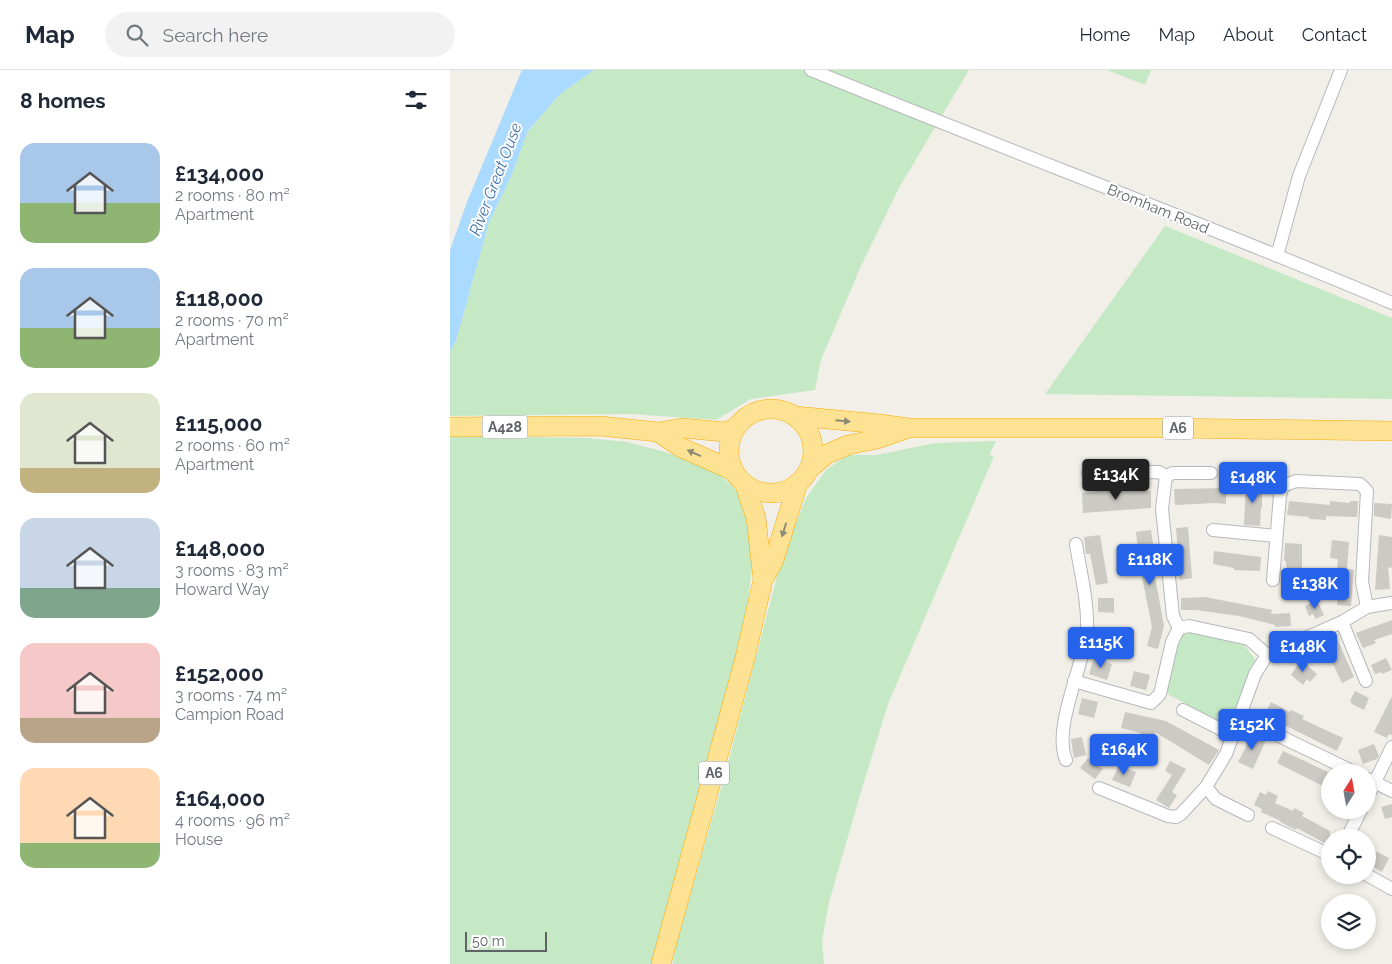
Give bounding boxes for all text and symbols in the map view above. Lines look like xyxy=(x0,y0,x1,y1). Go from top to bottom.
search box xyxy=(105,12,455,57)
text: Map xyxy=(25,20,75,49)
icon: search xyxy=(123,21,151,49)
text: Search here xyxy=(163,24,268,46)
text: Home xyxy=(1079,24,1130,45)
text: Map xyxy=(1158,24,1195,45)
text: About xyxy=(1223,24,1274,45)
text: Contact xyxy=(1302,24,1367,45)
icon: filters xyxy=(402,86,430,114)
text: 8 homes xyxy=(20,88,106,113)
water label: River Great Ouse xyxy=(465,120,526,238)
text: £134,000 xyxy=(175,161,264,186)
icon: home xyxy=(60,163,120,223)
street label: Bromham Road xyxy=(1104,180,1212,238)
text: 2 rooms · 80 m² xyxy=(175,186,290,205)
text: Apartment xyxy=(175,205,254,224)
text: £118,000 xyxy=(175,286,263,311)
icon: home xyxy=(60,288,120,348)
text: 2 rooms · 70 m² xyxy=(175,311,289,330)
text: Apartment xyxy=(175,330,254,349)
text: £115,000 xyxy=(175,411,262,436)
icon: home xyxy=(60,413,120,473)
road number: A428 xyxy=(482,416,528,438)
road number: A6 xyxy=(1163,416,1193,439)
one-way arrow xyxy=(835,417,851,425)
text: 2 rooms · 60 m² xyxy=(175,436,290,455)
one-way arrow xyxy=(687,449,701,457)
text: Apartment xyxy=(175,455,254,474)
pin: £134K xyxy=(1081,458,1151,501)
pin: £148K xyxy=(1218,462,1288,504)
text: £134K xyxy=(1093,465,1139,484)
text: £148K xyxy=(1230,468,1276,487)
one-way arrow xyxy=(780,523,788,538)
text: £148,000 xyxy=(175,536,265,561)
icon: home xyxy=(60,538,120,598)
pin: £118K xyxy=(1115,544,1185,586)
text: £118K xyxy=(1128,550,1172,569)
text: 3 rooms · 83 m² xyxy=(175,561,289,580)
pin: £138K xyxy=(1280,568,1350,610)
text: £138K xyxy=(1292,574,1338,593)
text: Howard Way xyxy=(175,580,269,599)
pin: £115K xyxy=(1066,626,1136,669)
pin: £148K xyxy=(1268,630,1338,673)
text: £115K xyxy=(1079,633,1123,652)
text: £148K xyxy=(1280,637,1326,656)
text: £152,000 xyxy=(175,661,264,686)
icon: home xyxy=(60,663,120,723)
text: 3 rooms · 74 m² xyxy=(175,686,287,705)
text: Campion Road xyxy=(175,705,284,724)
pin: £152K xyxy=(1217,708,1287,751)
text: £152K xyxy=(1229,715,1275,734)
pin: £164K xyxy=(1089,734,1159,776)
text: £164K xyxy=(1101,740,1147,759)
road number: A6 xyxy=(699,761,729,784)
north arrow xyxy=(1321,764,1376,819)
map controls xyxy=(1321,764,1376,949)
text: £164,000 xyxy=(175,786,265,811)
icon: home xyxy=(60,788,120,848)
text: 4 rooms · 96 m² xyxy=(175,811,290,830)
button: locate xyxy=(1321,829,1376,884)
text: House xyxy=(175,830,223,849)
button: layers xyxy=(1321,894,1376,949)
scale bar xyxy=(465,929,548,952)
text: 50 m xyxy=(472,933,505,949)

